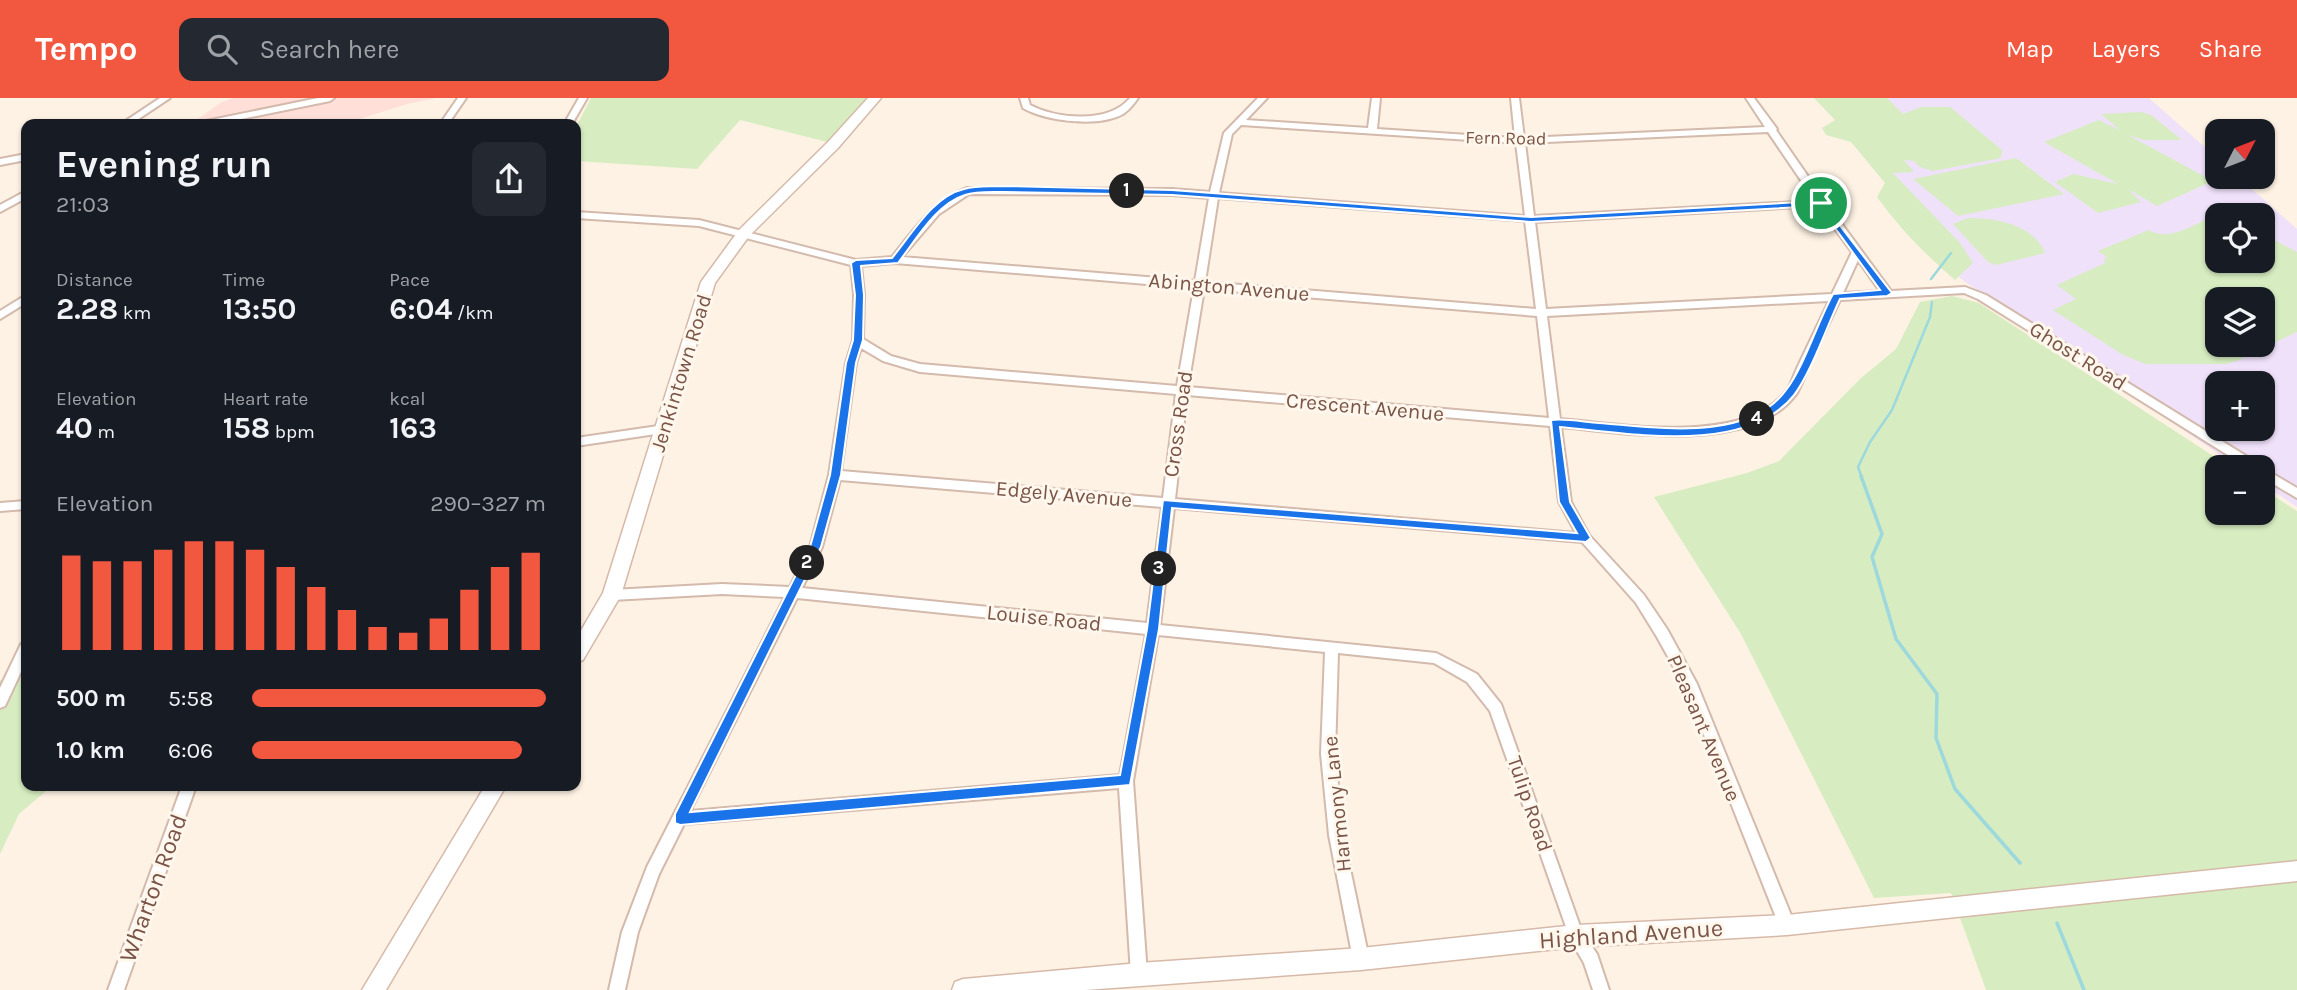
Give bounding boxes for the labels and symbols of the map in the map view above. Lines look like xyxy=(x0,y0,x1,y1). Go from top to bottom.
north arrow xyxy=(2205,119,2275,189)
street label: Fern Road xyxy=(1465,126,1547,150)
pin xyxy=(1791,173,1851,233)
pin: 1 xyxy=(1110,174,1144,208)
street label: Abington Avenue xyxy=(1148,268,1310,306)
street label: Jenkintown Road xyxy=(646,291,716,455)
street label: Ghost Road xyxy=(2025,317,2131,395)
street label: Cross Road xyxy=(1159,369,1197,479)
street label: Crescent Avenue xyxy=(1285,388,1445,426)
pin: 4 xyxy=(1740,402,1774,436)
street label: Edgely Avenue xyxy=(995,476,1133,512)
pin: 2 xyxy=(790,546,824,580)
pin: 3 xyxy=(1142,552,1176,587)
street label: Louise Road xyxy=(985,600,1103,636)
street label: Pleasant Avenue xyxy=(1662,651,1746,805)
street label: Harmony Lane xyxy=(1318,735,1356,873)
street label: Tulip Road xyxy=(1502,753,1558,855)
street label: Wharton Road xyxy=(113,810,193,966)
street label: Highland Avenue xyxy=(1538,914,1724,954)

